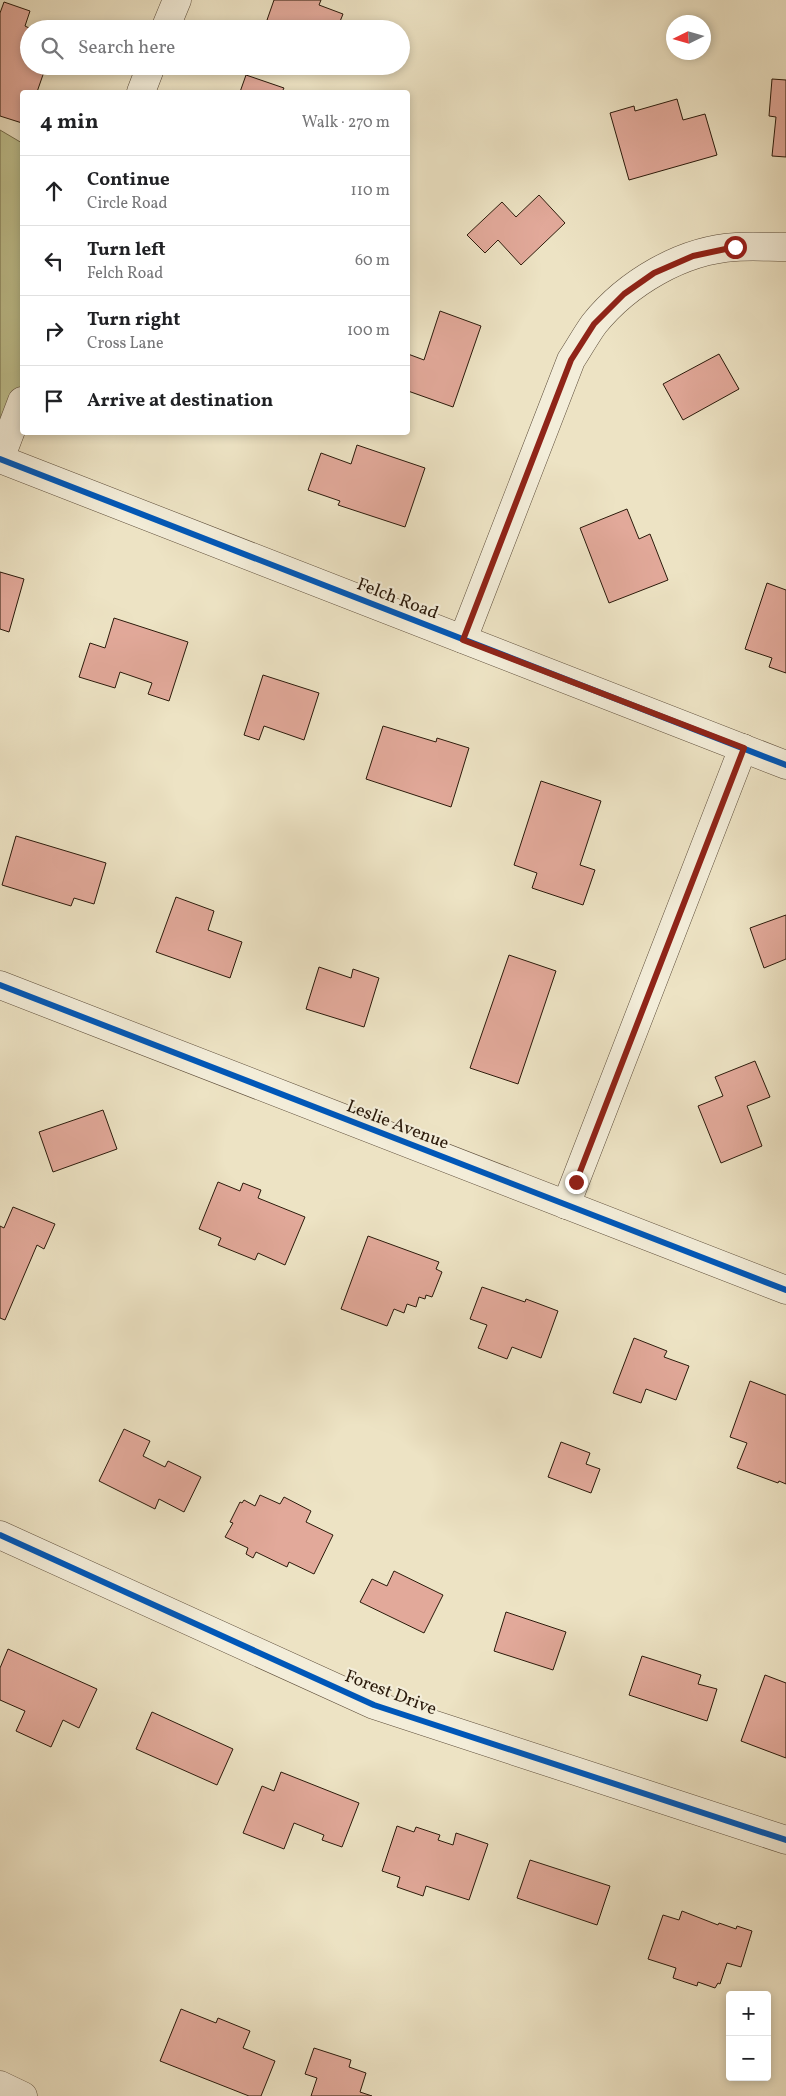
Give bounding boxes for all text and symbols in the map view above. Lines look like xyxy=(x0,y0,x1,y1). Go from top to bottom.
north arrow xyxy=(666,15,711,60)
search box xyxy=(20,20,410,75)
icon: search xyxy=(38,34,66,62)
text: Search here xyxy=(78,35,175,61)
text: 4 min xyxy=(40,108,99,137)
text: Walk · 270 m xyxy=(302,112,390,134)
text: Continue xyxy=(87,167,170,193)
icon: ahead xyxy=(40,177,68,205)
text: 110 m xyxy=(351,180,390,202)
text: Circle Road xyxy=(87,193,167,215)
route start xyxy=(724,236,747,259)
text: Turn left xyxy=(87,237,166,263)
icon: left xyxy=(40,247,68,275)
text: 60 m xyxy=(355,250,390,272)
text: Felch Road xyxy=(87,263,163,285)
text: Turn right xyxy=(87,307,180,333)
icon: right xyxy=(40,317,68,345)
text: 100 m xyxy=(347,320,390,342)
text: Cross Lane xyxy=(87,333,164,355)
icon: arrive xyxy=(40,387,68,415)
text: Arrive at destination xyxy=(87,388,273,414)
street label: Felch Road xyxy=(353,572,442,626)
street label: Leslie Avenue xyxy=(343,1094,452,1156)
route end xyxy=(565,1171,588,1194)
street label: Forest Drive xyxy=(341,1664,440,1722)
map controls xyxy=(726,1991,771,2081)
button: + xyxy=(726,1991,771,2036)
button: − xyxy=(726,2036,771,2081)

